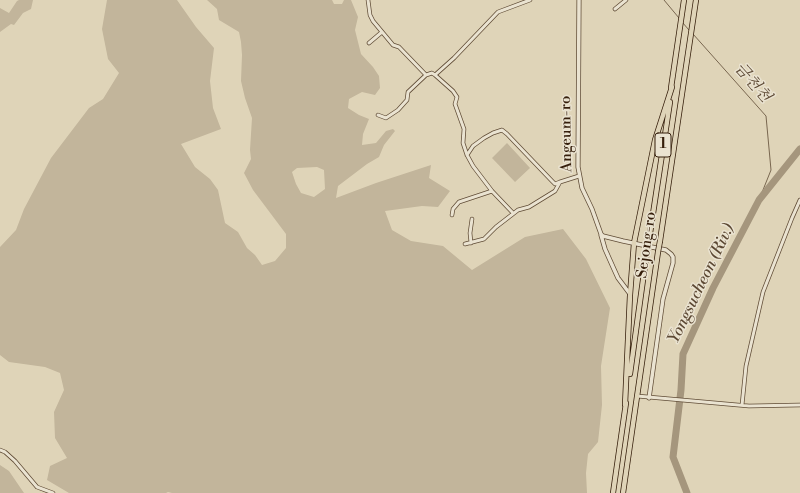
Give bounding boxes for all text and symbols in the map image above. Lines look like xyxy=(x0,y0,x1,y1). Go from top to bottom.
water label: 금천천 xyxy=(730,59,774,107)
street label: Angeum-ro xyxy=(557,95,577,173)
road number: 1 xyxy=(655,133,671,157)
street label: Sejong-ro xyxy=(633,211,661,279)
water label: Yongsucheon (Riv.) xyxy=(665,221,739,347)

